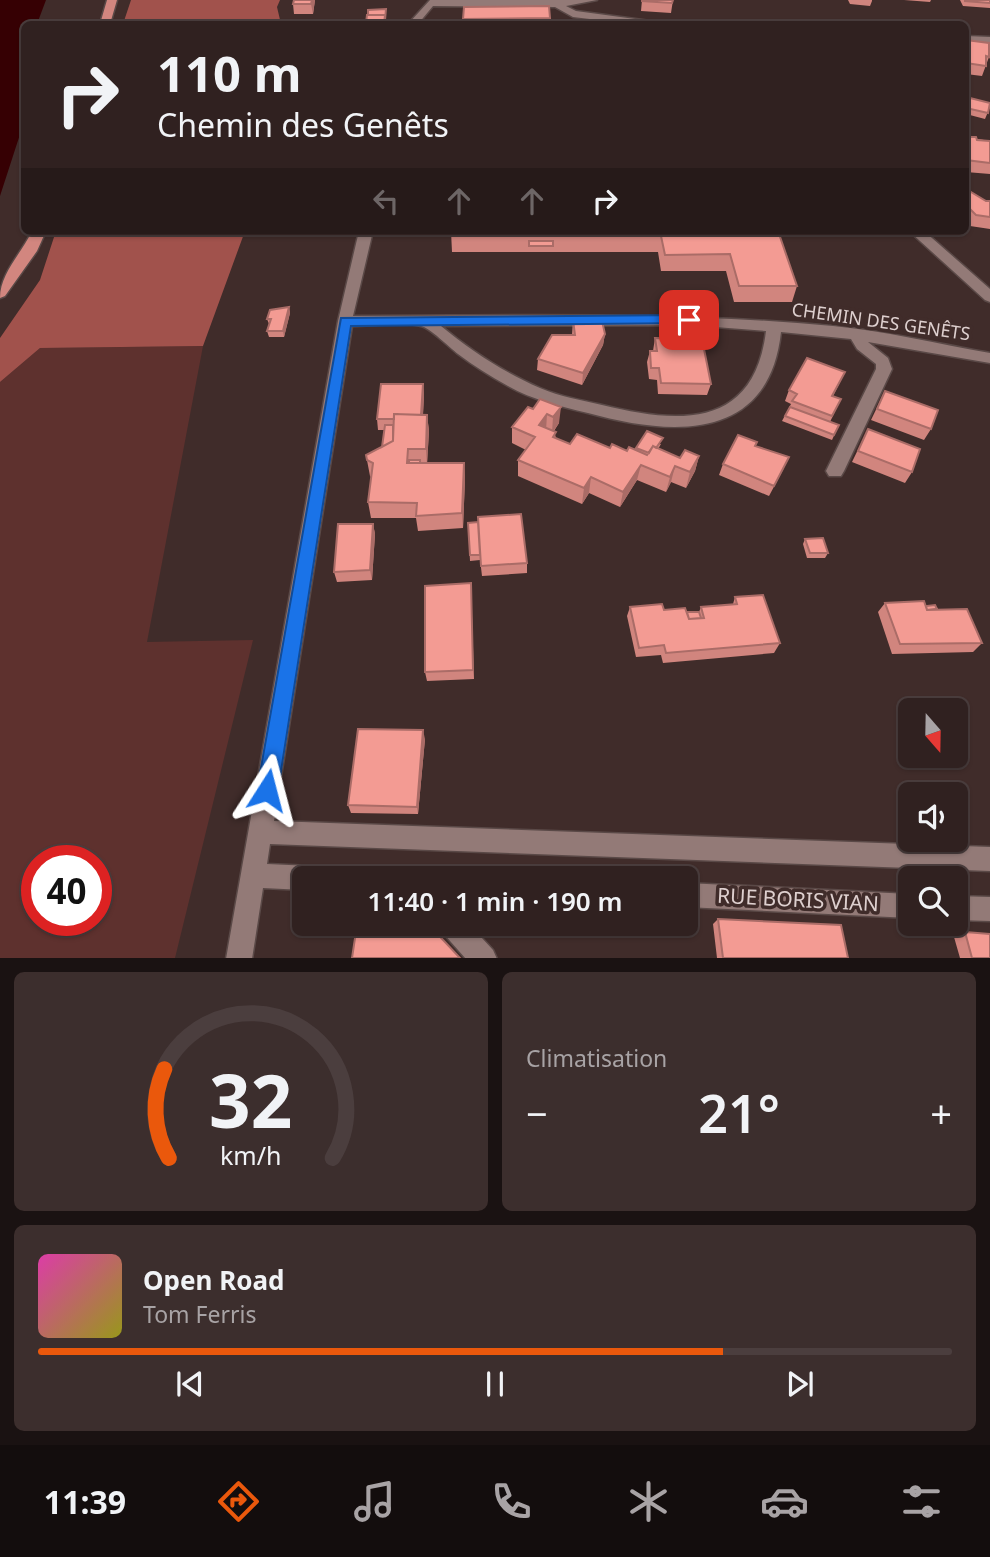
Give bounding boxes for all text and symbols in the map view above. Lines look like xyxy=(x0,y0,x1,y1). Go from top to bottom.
text: 110 m xyxy=(157,40,302,106)
icon: right xyxy=(42,49,133,140)
text: Chemin des Genêts xyxy=(157,103,449,146)
icon: left xyxy=(367,182,405,220)
icon: ahead xyxy=(440,182,478,220)
icon: ahead xyxy=(513,182,551,220)
icon: right xyxy=(586,182,624,220)
pin xyxy=(659,290,719,350)
street label: CHEMIN DES GENÊTS xyxy=(790,297,972,345)
icon: arrive xyxy=(670,301,708,339)
north arrow xyxy=(898,698,968,768)
map controls xyxy=(898,698,968,936)
position arrow xyxy=(230,753,304,827)
button: sound xyxy=(898,782,968,852)
speed limit sign: 40 xyxy=(21,845,112,936)
button: search xyxy=(898,866,968,936)
street label: RUE BORIS VIAN xyxy=(716,881,880,917)
text: 11:40 · 1 min · 190 m xyxy=(368,883,622,919)
text: Climatisation xyxy=(526,1042,667,1074)
text: 32 xyxy=(209,1050,293,1149)
text: 21° xyxy=(698,1077,780,1148)
text: − xyxy=(526,1087,548,1139)
text: + xyxy=(930,1087,952,1139)
text: km/h xyxy=(220,1137,282,1171)
text: Open Road xyxy=(143,1262,285,1298)
text: Tom Ferris xyxy=(143,1298,256,1330)
icon: previous xyxy=(171,1365,209,1403)
icon: pause xyxy=(476,1365,514,1403)
icon: next xyxy=(781,1365,819,1403)
icon: directions xyxy=(214,1477,263,1526)
icon: music xyxy=(350,1477,399,1526)
icon: phone xyxy=(487,1477,536,1526)
icon: climate xyxy=(624,1477,673,1526)
icon: car xyxy=(760,1477,809,1526)
icon: filters xyxy=(897,1477,946,1526)
text: 11:39 xyxy=(44,1480,126,1523)

